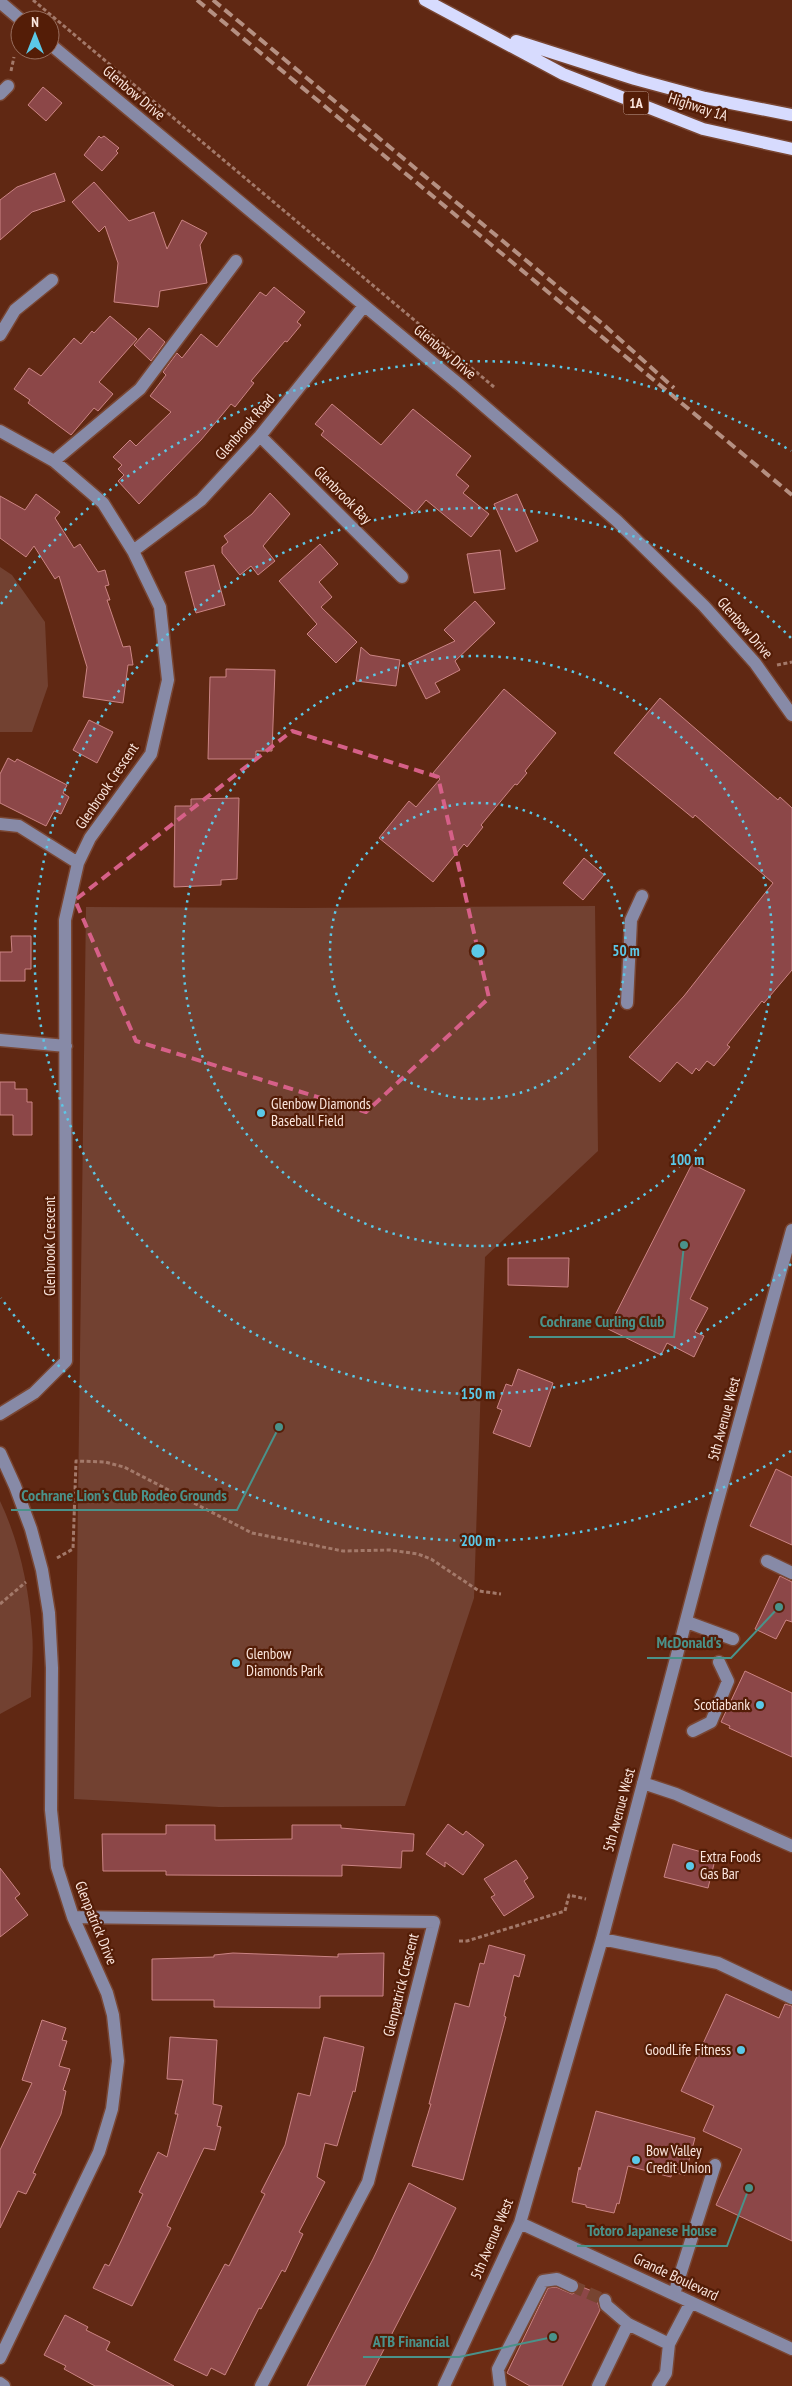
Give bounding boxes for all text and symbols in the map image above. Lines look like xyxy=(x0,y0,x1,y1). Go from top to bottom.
north arrow xyxy=(10,10,60,60)
text: N xyxy=(31,13,39,31)
street label: Glenbow Drive xyxy=(99,61,169,124)
street label: Highway 1A xyxy=(666,88,731,125)
road number: 1A xyxy=(624,92,648,115)
street label: Glenbow Drive xyxy=(410,320,480,383)
street label: Glenbrook Road xyxy=(211,390,279,464)
street label: Glenbrook Bay xyxy=(310,462,377,528)
street label: Glenbow Drive xyxy=(713,593,777,662)
street label: Glenbrook Crescent xyxy=(71,739,142,832)
text: 50 m xyxy=(612,941,640,960)
centre of rings xyxy=(469,942,487,960)
place label: Glenbow Diamonds Baseball Field xyxy=(271,1094,371,1130)
marker: Glenbow Diamonds Baseball Field xyxy=(255,1107,267,1119)
text: 100 m xyxy=(670,1150,704,1169)
street label: Glenbrook Crescent xyxy=(40,1196,59,1296)
callout: Cochrane Curling Club xyxy=(529,1306,674,1337)
text: Cochrane Curling Club xyxy=(540,1311,664,1331)
street label: 5th Avenue West xyxy=(703,1375,744,1463)
text: 150 m xyxy=(461,1384,495,1403)
callout: Cochrane Lion's Club Rodeo Grounds xyxy=(11,1479,237,1510)
text: Cochrane Lion's Club Rodeo Grounds xyxy=(21,1485,227,1505)
text: 200 m xyxy=(461,1531,495,1550)
callout: McDonald's xyxy=(647,1627,731,1658)
text: McDonald's xyxy=(657,1632,722,1652)
place label: Glenbow Diamonds Park xyxy=(246,1644,323,1680)
marker: Glenbow Diamonds Park xyxy=(230,1657,242,1669)
place label: Scotiabank xyxy=(694,1695,750,1714)
marker: Scotiabank xyxy=(754,1699,766,1711)
street label: 5th Avenue West xyxy=(598,1766,639,1854)
place label: Extra Foods Gas Bar xyxy=(700,1847,761,1883)
marker: Extra Foods Gas Bar xyxy=(684,1860,696,1872)
street label: Glenpatrick Drive xyxy=(71,1878,122,1968)
street label: Glenpatrick Crescent xyxy=(379,1931,423,2038)
place label: GoodLife Fitness xyxy=(645,2040,731,2059)
marker: GoodLife Fitness xyxy=(735,2044,747,2056)
place label: Bow Valley Credit Union xyxy=(646,2141,711,2177)
marker: Bow Valley Credit Union xyxy=(630,2154,642,2166)
street label: 5th Avenue West xyxy=(466,2195,517,2282)
callout: Totoro Japanese House xyxy=(577,2215,727,2246)
text: Totoro Japanese House xyxy=(587,2220,717,2240)
street label: Grande Boulevard xyxy=(631,2249,722,2305)
callout: ATB Financial xyxy=(363,2326,459,2357)
text: ATB Financial xyxy=(372,2331,449,2351)

